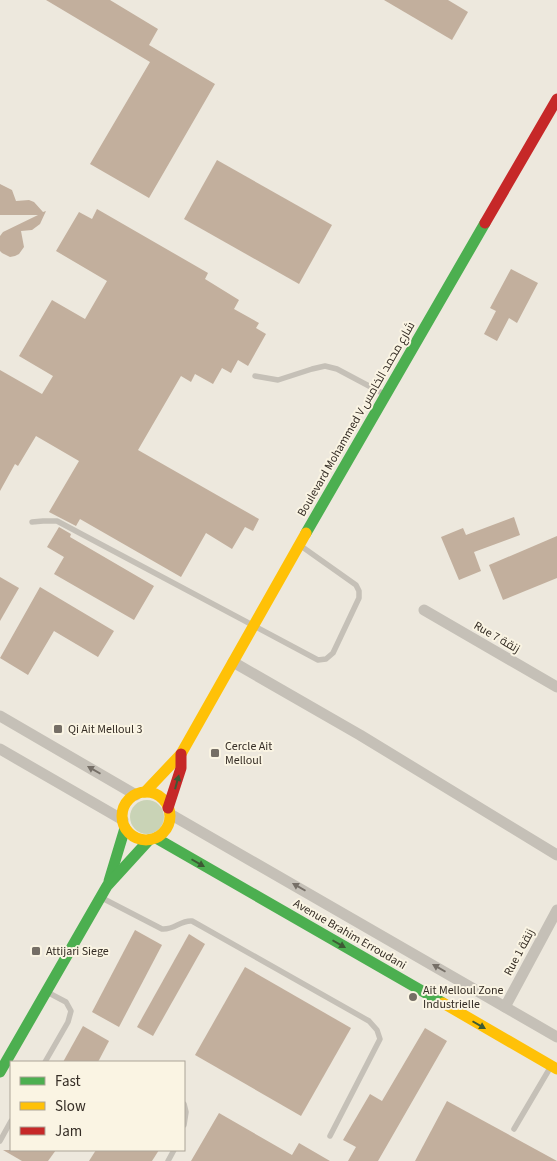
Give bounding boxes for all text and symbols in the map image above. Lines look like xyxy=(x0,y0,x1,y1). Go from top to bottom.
street label: Boulevard Mohammed V شارع محمد الخامس xyxy=(293,319,419,520)
street label: Rue 7 زنقة xyxy=(470,617,523,658)
place label: Qi Ait Melloul 3 xyxy=(68,721,143,738)
marker: Qi Ait Melloul 3 xyxy=(52,723,64,735)
place label: Cercle Ait Melloul xyxy=(225,738,272,769)
marker: Cercle Ait Melloul xyxy=(209,747,221,759)
one-way arrow xyxy=(86,766,101,774)
one-way arrow xyxy=(173,774,181,789)
one-way arrow xyxy=(191,858,204,867)
one-way arrow xyxy=(291,883,306,891)
street label: Avenue Brahim Erroudani xyxy=(290,895,409,974)
street label: Rue 1 زنقة xyxy=(500,926,539,979)
one-way arrow xyxy=(332,939,345,948)
place label: Attijari Siege xyxy=(46,943,109,960)
marker: Attijari Siege xyxy=(30,945,42,957)
one-way arrow xyxy=(433,964,446,973)
place label: Ait Melloul Zone Industrielle xyxy=(423,982,503,1013)
marker: Ait Melloul Zone Industrielle xyxy=(407,991,419,1003)
one-way arrow xyxy=(473,1020,486,1029)
legend xyxy=(10,1061,185,1151)
text: Fast xyxy=(55,1071,81,1092)
text: Slow xyxy=(55,1096,86,1117)
text: Jam xyxy=(55,1121,82,1142)

